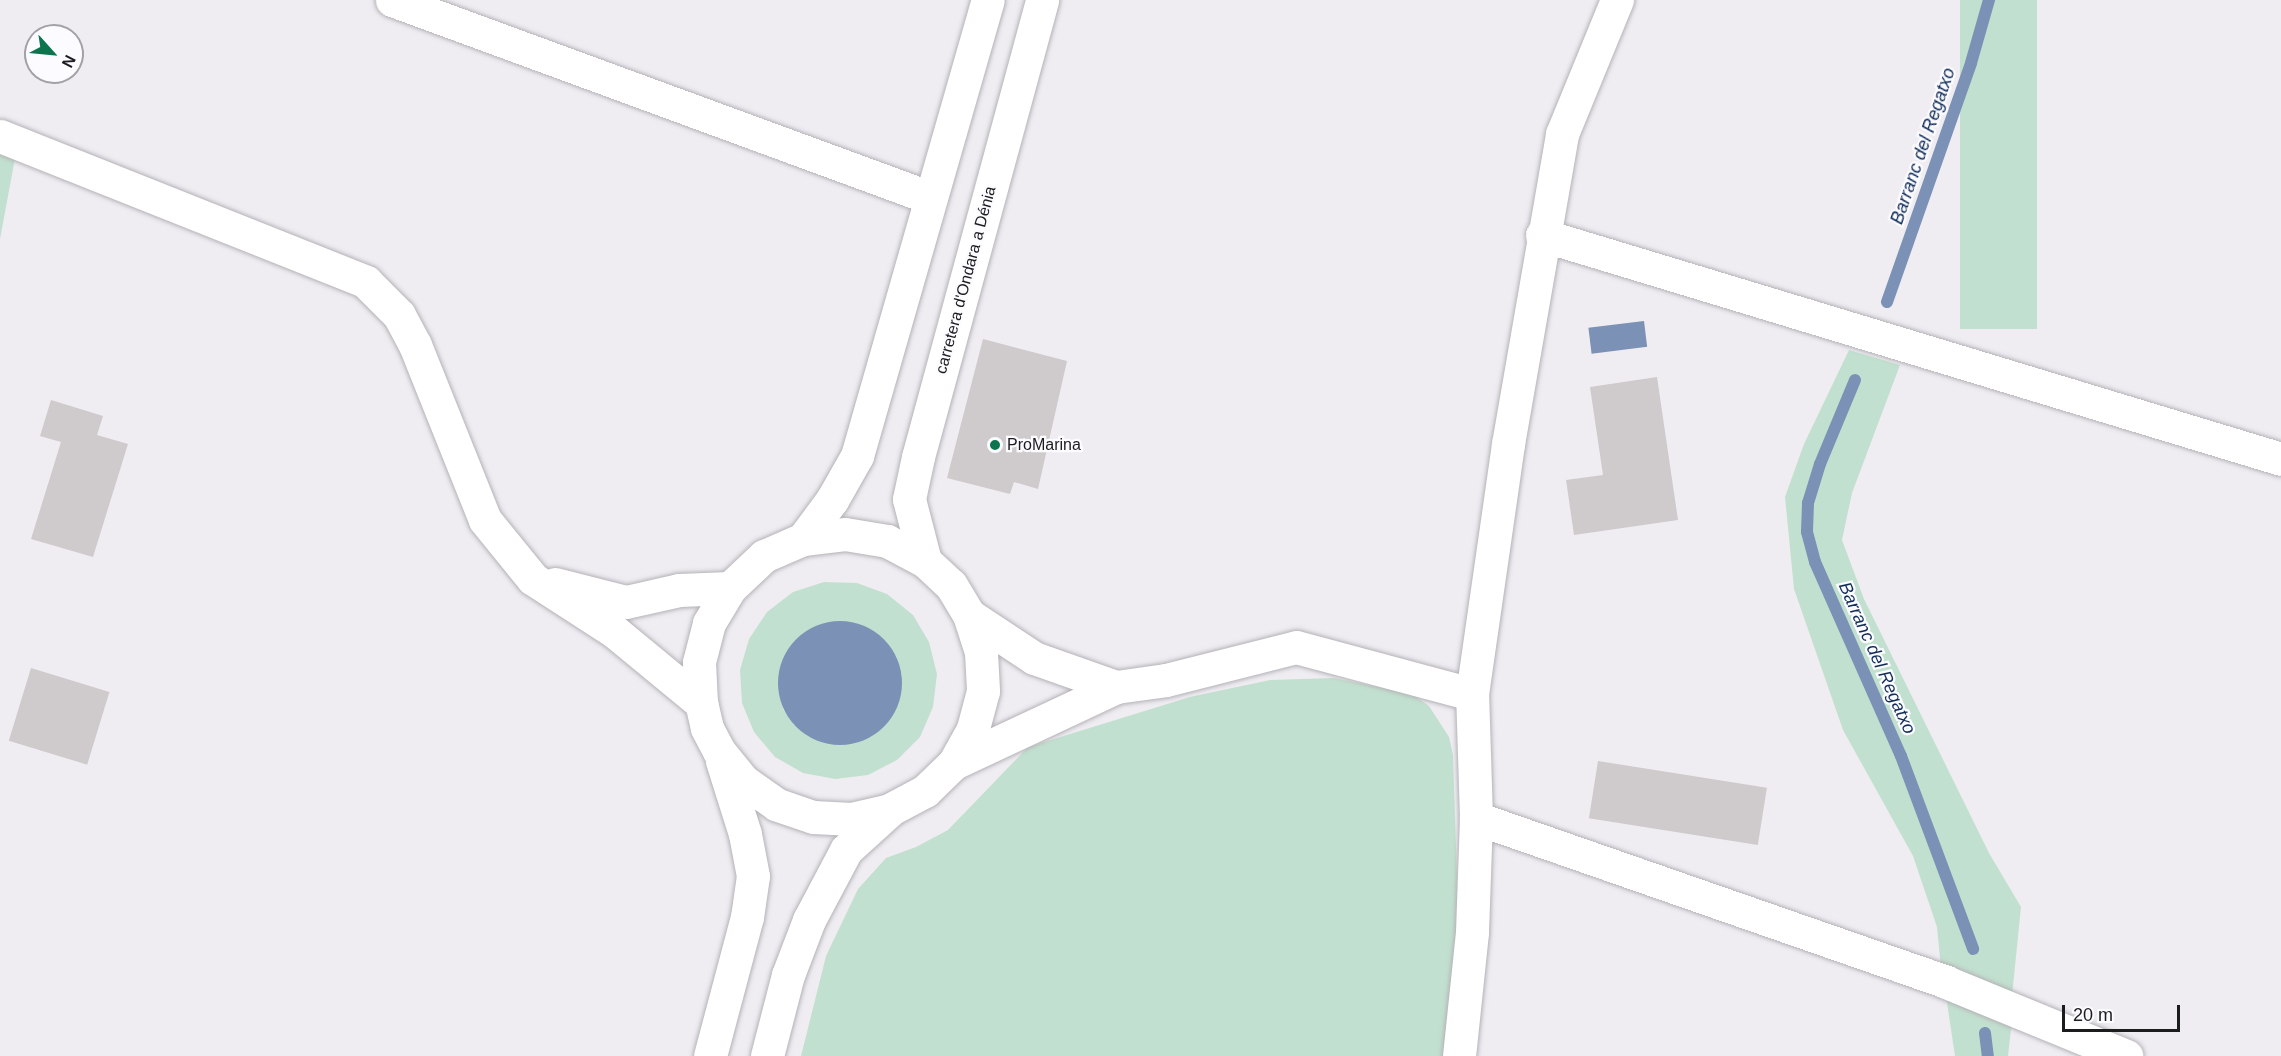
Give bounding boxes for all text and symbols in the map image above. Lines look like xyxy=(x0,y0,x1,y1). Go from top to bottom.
north arrow xyxy=(24,24,84,84)
text: N xyxy=(59,52,79,71)
water label: Barranc del Regatxo xyxy=(1886,65,1960,227)
street label: carretera d'Ondara a Dénia xyxy=(932,184,1000,376)
place label: ProMarina xyxy=(1007,435,1081,455)
marker: ProMarina xyxy=(988,438,1002,452)
water label: Barranc del Regatxo xyxy=(1834,579,1920,737)
scale bar xyxy=(2065,993,2184,1031)
text: 20 m xyxy=(2073,1005,2113,1025)

